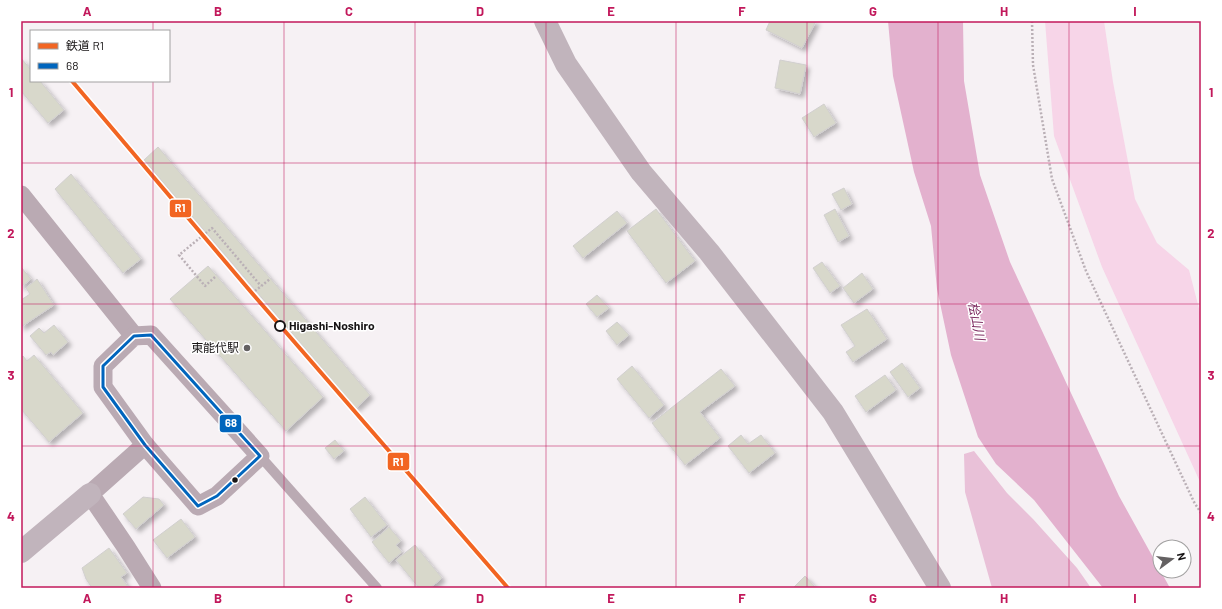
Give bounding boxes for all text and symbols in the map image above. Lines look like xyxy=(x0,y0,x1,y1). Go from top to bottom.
text: A xyxy=(83,3,92,19)
text: B xyxy=(214,3,222,19)
text: C xyxy=(345,3,353,19)
text: D xyxy=(476,3,484,19)
text: E xyxy=(607,3,615,19)
text: F xyxy=(738,3,746,19)
text: G xyxy=(869,3,877,19)
text: H xyxy=(1000,3,1008,19)
text: I xyxy=(1133,3,1137,19)
legend xyxy=(30,30,170,82)
text: 鉄道 R1 xyxy=(66,38,104,52)
text: 68 xyxy=(66,58,78,72)
text: 1 xyxy=(9,84,13,100)
text: 1 xyxy=(1209,84,1213,100)
line badge: R1 xyxy=(169,199,192,218)
text: R1 xyxy=(175,201,185,214)
text: 2 xyxy=(7,225,15,241)
text: 2 xyxy=(1207,225,1215,241)
water label: 桧山川 xyxy=(965,300,989,344)
place label: Higashi-Noshiro xyxy=(289,318,375,332)
marker: Higashi-Noshiro xyxy=(274,320,286,332)
place label: 東能代駅 xyxy=(191,340,239,354)
marker: 東能代駅 xyxy=(242,343,252,353)
text: 3 xyxy=(7,367,15,383)
text: 3 xyxy=(1207,367,1215,383)
line badge: 68 xyxy=(219,414,242,433)
text: 68 xyxy=(225,416,237,429)
line badge: R1 xyxy=(387,452,410,471)
text: R1 xyxy=(393,455,403,468)
unlabelled marker xyxy=(230,475,240,485)
text: 4 xyxy=(7,508,15,524)
text: 4 xyxy=(1207,508,1215,524)
north arrow xyxy=(1152,539,1192,579)
text: N xyxy=(1175,551,1189,562)
text: A xyxy=(83,590,92,606)
text: B xyxy=(214,590,222,606)
text: C xyxy=(345,590,353,606)
text: D xyxy=(476,590,484,606)
text: E xyxy=(607,590,615,606)
text: F xyxy=(738,590,746,606)
text: G xyxy=(869,590,877,606)
text: H xyxy=(1000,590,1008,606)
text: I xyxy=(1133,590,1137,606)

